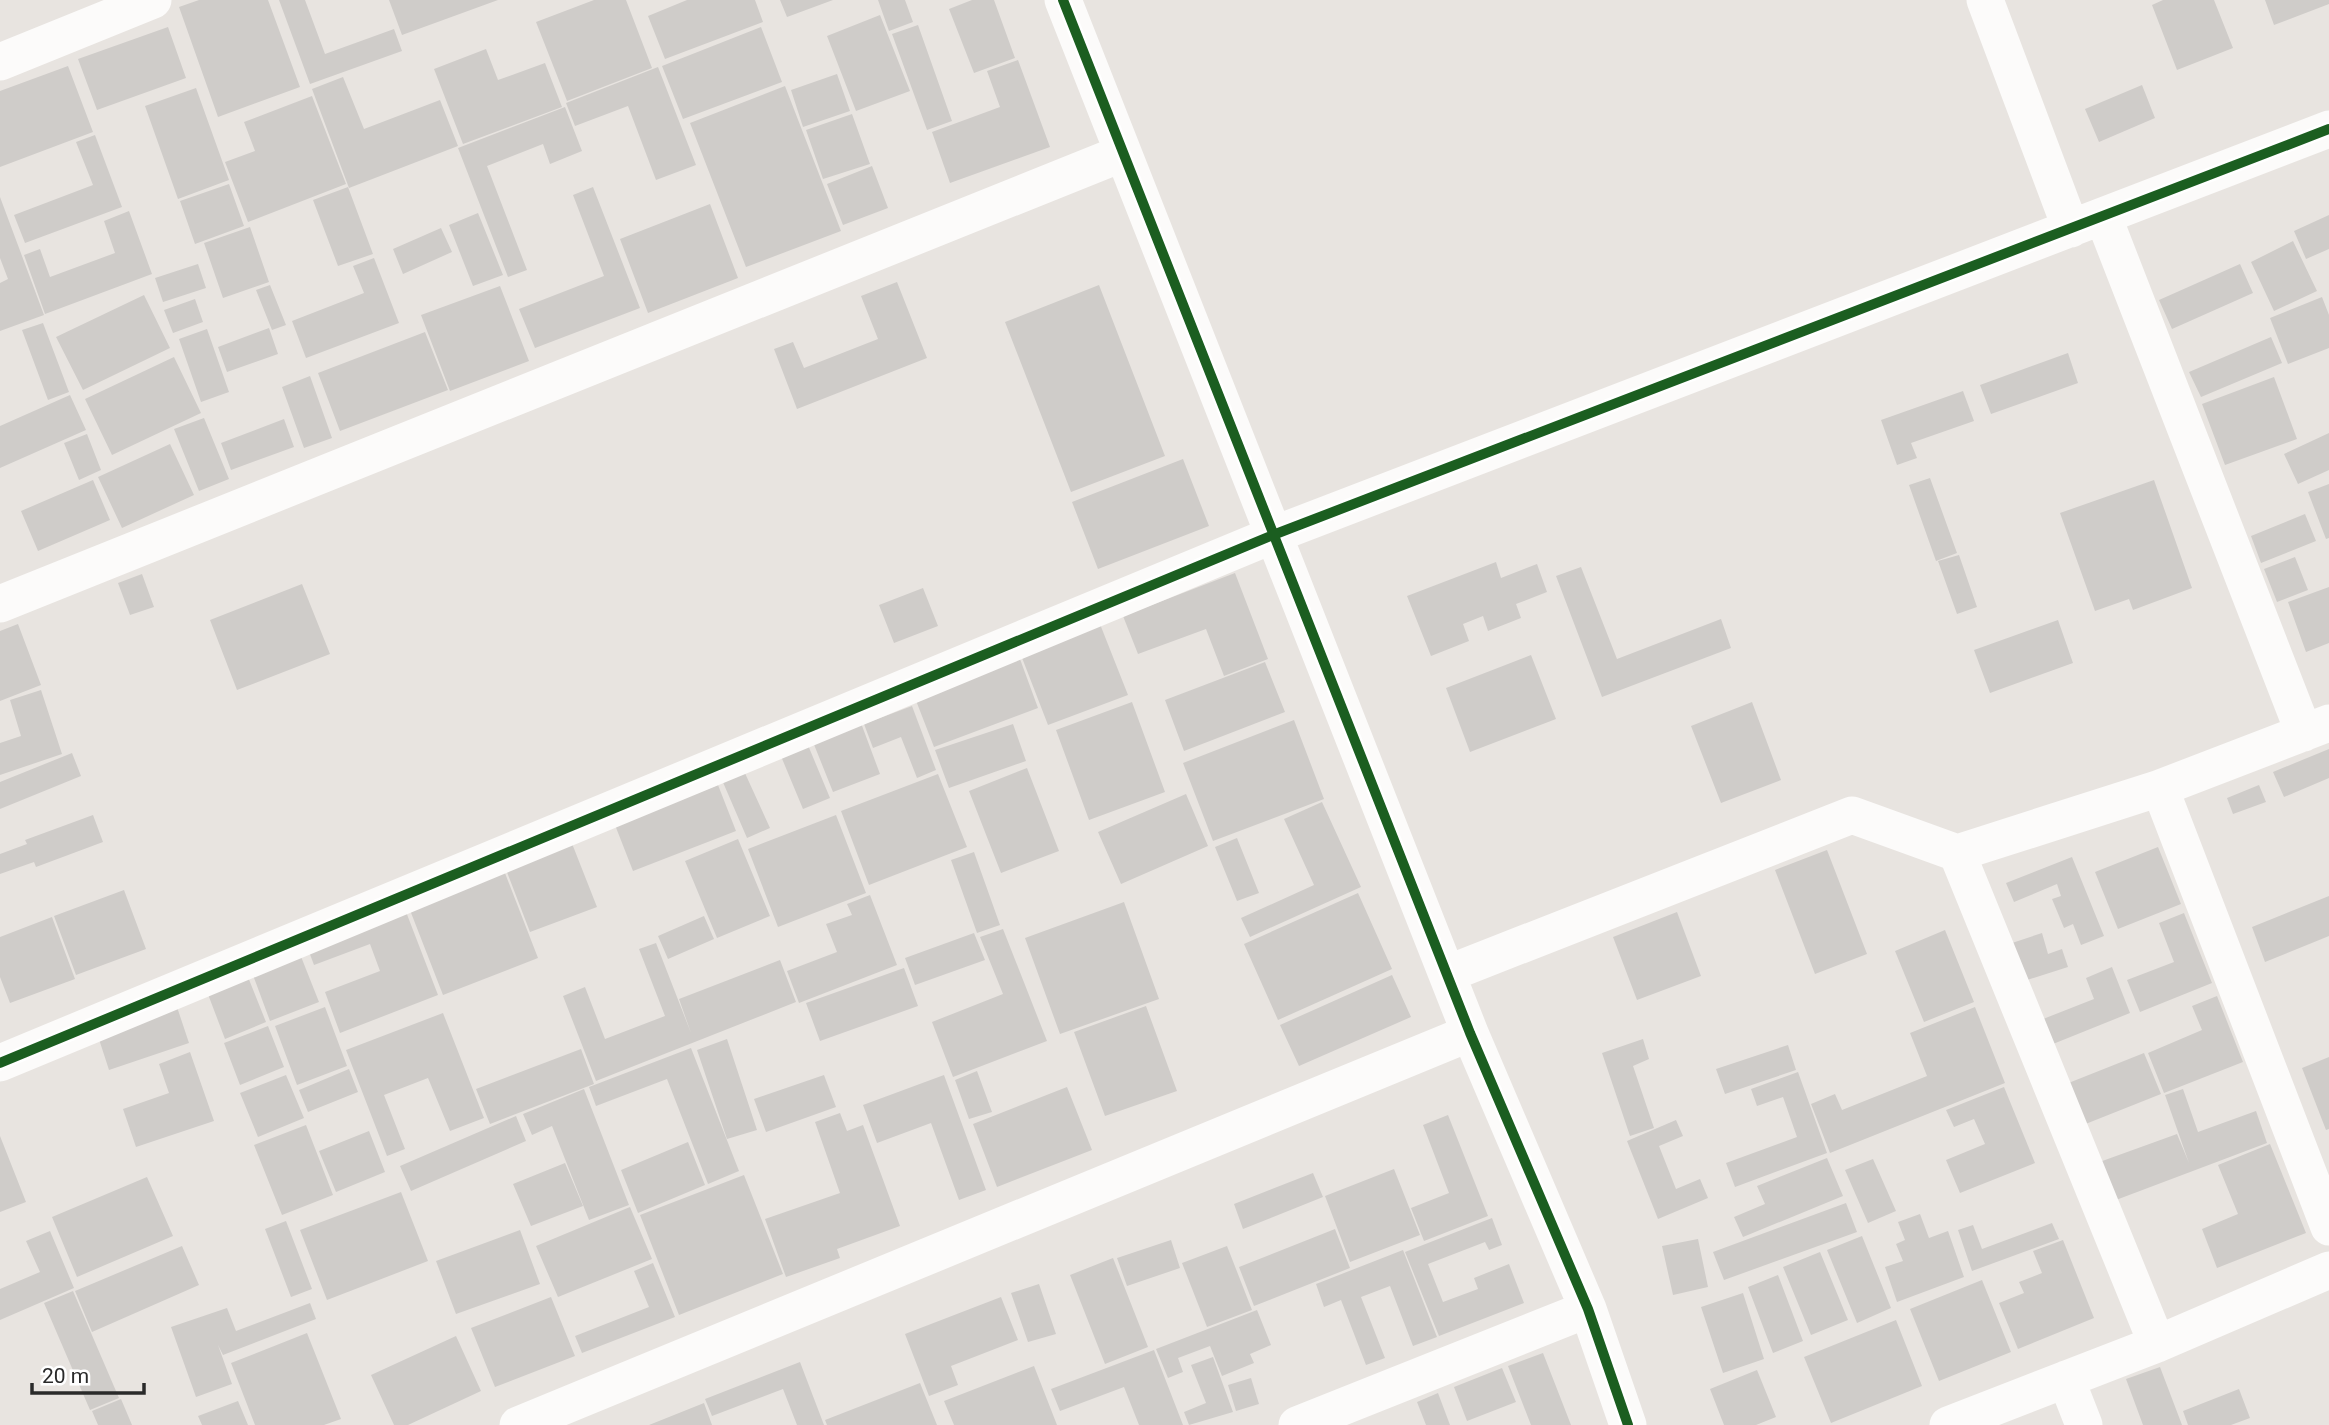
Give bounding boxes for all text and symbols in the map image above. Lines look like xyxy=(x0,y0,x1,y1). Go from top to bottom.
scale bar xyxy=(32,1352,144,1396)
text: 20 m xyxy=(42,1364,89,1388)

